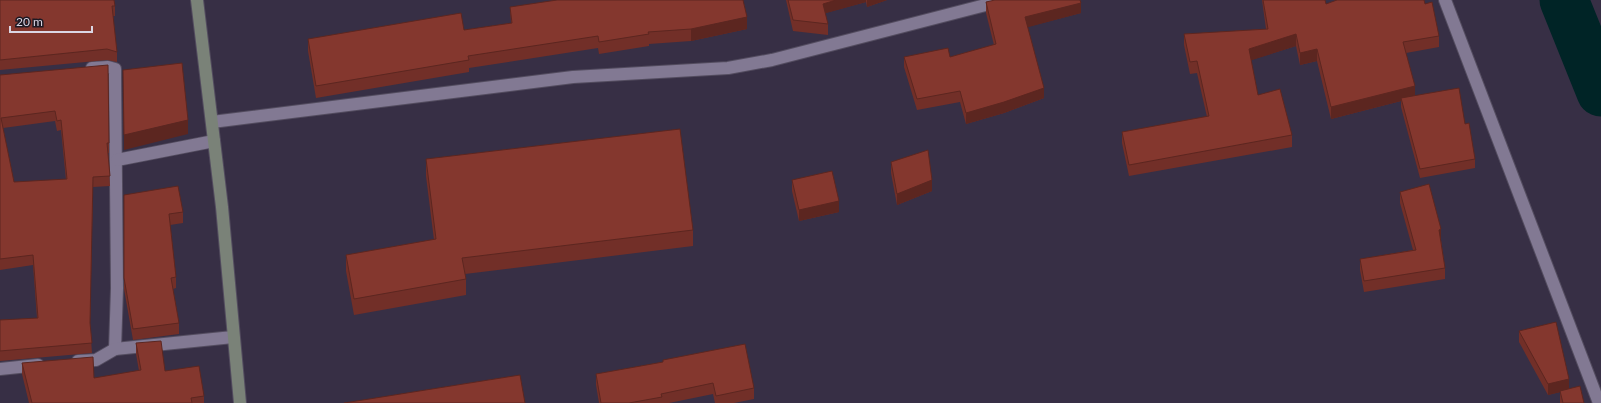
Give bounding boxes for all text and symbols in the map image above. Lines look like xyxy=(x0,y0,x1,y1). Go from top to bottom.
scale bar xyxy=(10,8,92,34)
text: 20 m xyxy=(16,14,43,29)

